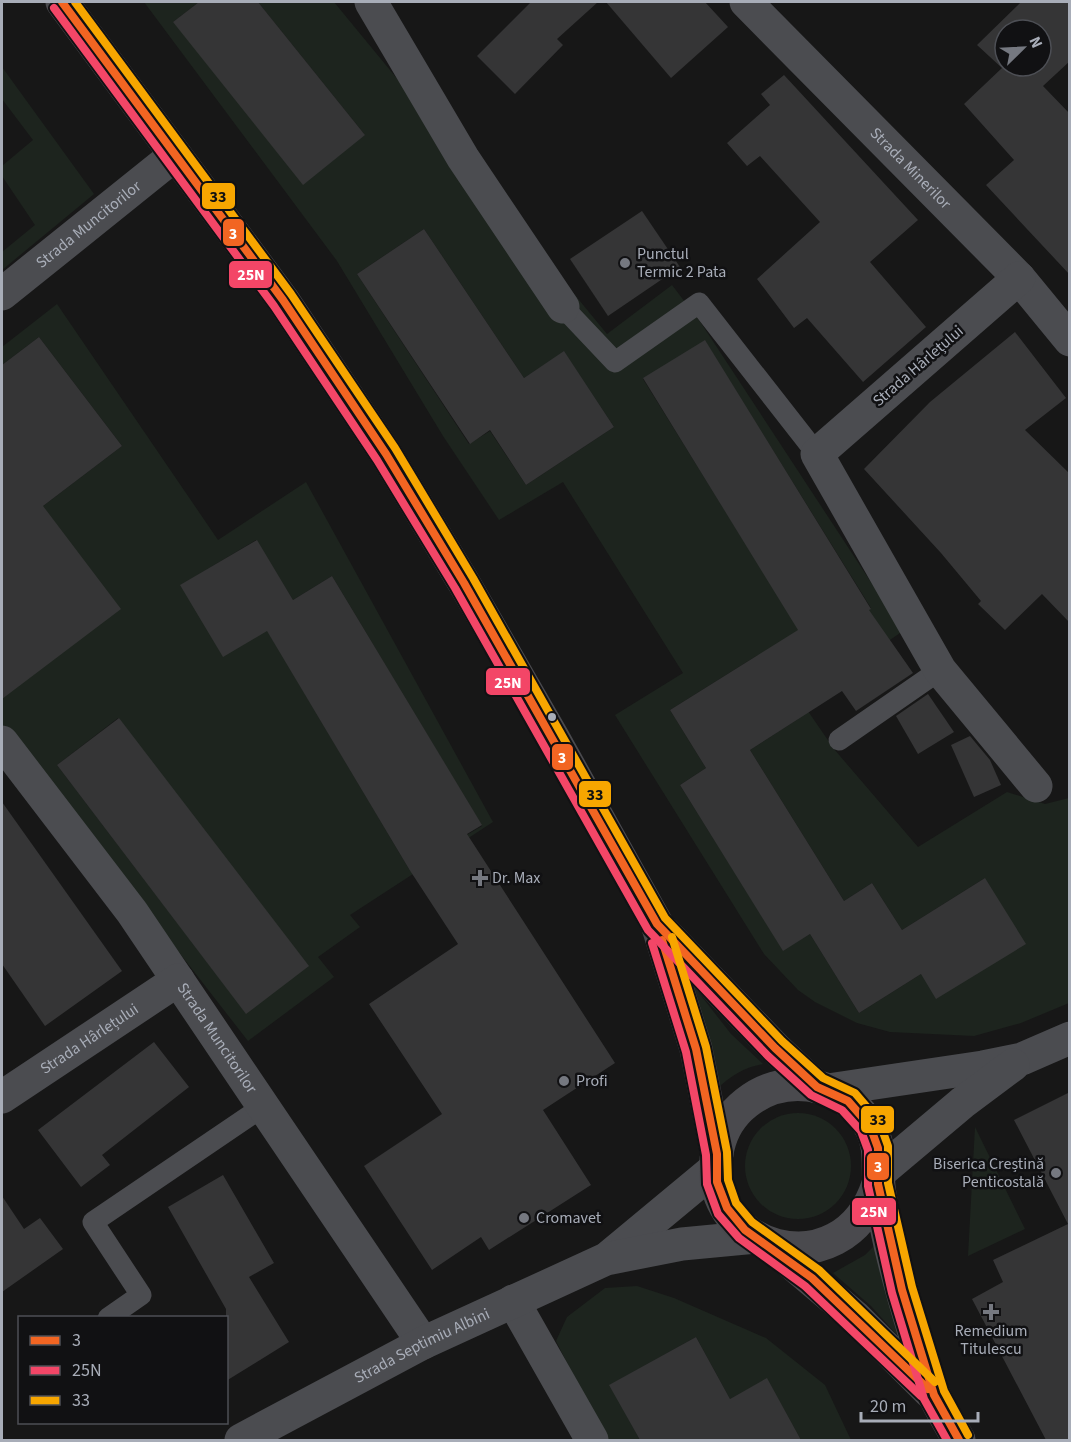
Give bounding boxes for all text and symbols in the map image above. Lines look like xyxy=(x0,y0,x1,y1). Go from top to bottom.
north arrow xyxy=(993,18,1053,78)
text: N xyxy=(1024,33,1048,52)
street label: Strada Minerilor xyxy=(865,123,956,215)
street label: Strada Muncitorilor xyxy=(31,175,146,273)
line badge: 33 xyxy=(201,182,236,210)
text: 33 xyxy=(210,186,226,208)
line badge: 3 xyxy=(222,218,245,247)
text: 3 xyxy=(229,223,237,245)
place label: Punctul Termic 2 Pata xyxy=(637,243,726,283)
marker: Punctul Termic 2 Pata xyxy=(618,256,632,270)
line badge: 25N xyxy=(228,260,273,289)
text: 25N xyxy=(237,264,265,286)
street label: Strada Hârlețului xyxy=(868,320,968,412)
line badge: 25N xyxy=(485,667,531,696)
text: 25N xyxy=(494,672,522,694)
unlabelled marker xyxy=(546,711,558,723)
line badge: 3 xyxy=(551,743,574,771)
text: 3 xyxy=(558,747,566,769)
line badge: 33 xyxy=(578,780,612,808)
text: 33 xyxy=(587,784,603,806)
place label: Dr. Max xyxy=(492,867,541,889)
marker: Dr. Max xyxy=(473,871,487,885)
street label: Strada Muncitorilor xyxy=(172,978,263,1098)
street label: Strada Hârlețului xyxy=(36,998,143,1080)
place label: Profi xyxy=(576,1070,608,1092)
marker: Profi xyxy=(557,1074,571,1088)
line badge: 33 xyxy=(860,1105,895,1134)
text: 33 xyxy=(870,1109,886,1131)
line badge: 3 xyxy=(866,1152,890,1181)
place label: Biserica Creștină Penticostală xyxy=(933,1153,1044,1193)
text: 3 xyxy=(874,1156,882,1178)
marker: Biserica Creștină Penticostală xyxy=(1049,1166,1063,1180)
line badge: 25N xyxy=(851,1197,897,1226)
text: 25N xyxy=(860,1201,888,1223)
place label: Cromavet xyxy=(536,1207,602,1229)
marker: Cromavet xyxy=(517,1211,531,1225)
street label: Strada Septimiu Albini xyxy=(350,1303,493,1389)
marker: Remedium Titulescu xyxy=(984,1305,998,1319)
legend xyxy=(18,1316,228,1424)
place label: Remedium Titulescu xyxy=(955,1320,1027,1360)
text: 3 xyxy=(72,1328,81,1353)
text: 25N xyxy=(72,1358,102,1383)
scale bar xyxy=(861,1385,978,1423)
text: 33 xyxy=(72,1388,90,1413)
text: 20 m xyxy=(870,1394,906,1419)

